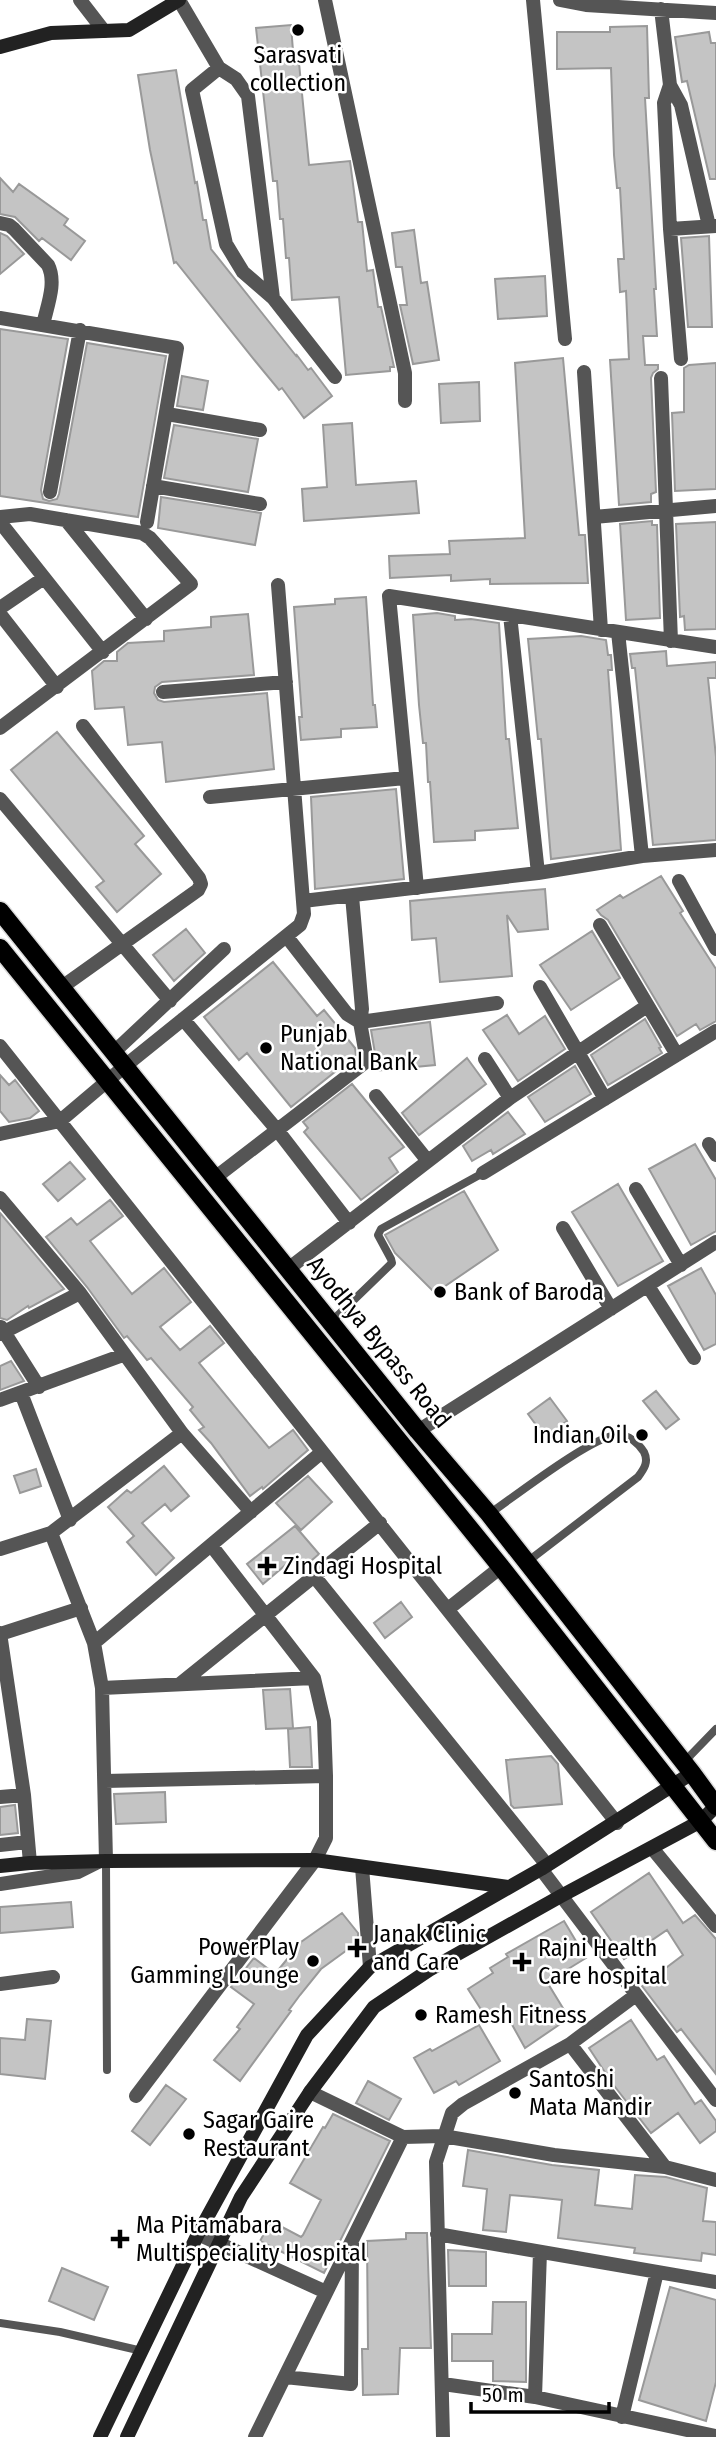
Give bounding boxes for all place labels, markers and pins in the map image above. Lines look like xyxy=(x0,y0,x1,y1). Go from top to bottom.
marker: Sarasvati collection xyxy=(290,22,306,38)
place label: Sarasvati collection xyxy=(250,41,346,97)
place label: Punjab National Bank xyxy=(280,1020,419,1076)
marker: Punjab National Bank xyxy=(258,1040,274,1056)
place label: Bank of Baroda xyxy=(454,1278,604,1306)
marker: Bank of Baroda xyxy=(432,1284,448,1300)
place label: Indian Oil xyxy=(533,1421,628,1449)
marker: Indian Oil xyxy=(634,1427,650,1443)
place label: Zindagi Hospital xyxy=(283,1552,442,1580)
marker: Zindagi Hospital xyxy=(257,1556,277,1576)
place label: Janak Clinic and Care xyxy=(373,1920,486,1976)
place label: PowerPlay Gamming Lounge xyxy=(130,1933,299,1989)
place label: Rajni Health Care hospital xyxy=(538,1934,667,1990)
marker: Janak Clinic and Care xyxy=(347,1938,367,1958)
marker: Rajni Health Care hospital xyxy=(512,1952,532,1972)
marker: PowerPlay Gamming Lounge xyxy=(305,1953,321,1969)
place label: Ramesh Fitness xyxy=(435,2001,587,2029)
marker: Ramesh Fitness xyxy=(413,2007,429,2023)
place label: Santoshi Mata Mandir xyxy=(529,2065,652,2121)
marker: Santoshi Mata Mandir xyxy=(507,2085,523,2101)
place label: Sagar Gaire Restaurant xyxy=(203,2106,314,2162)
marker: Sagar Gaire Restaurant xyxy=(181,2126,197,2142)
place label: Ma Pitamabara Multispeciality Hospital xyxy=(136,2211,367,2267)
marker: Ma Pitamabara Multispeciality Hospital xyxy=(110,2229,130,2249)

